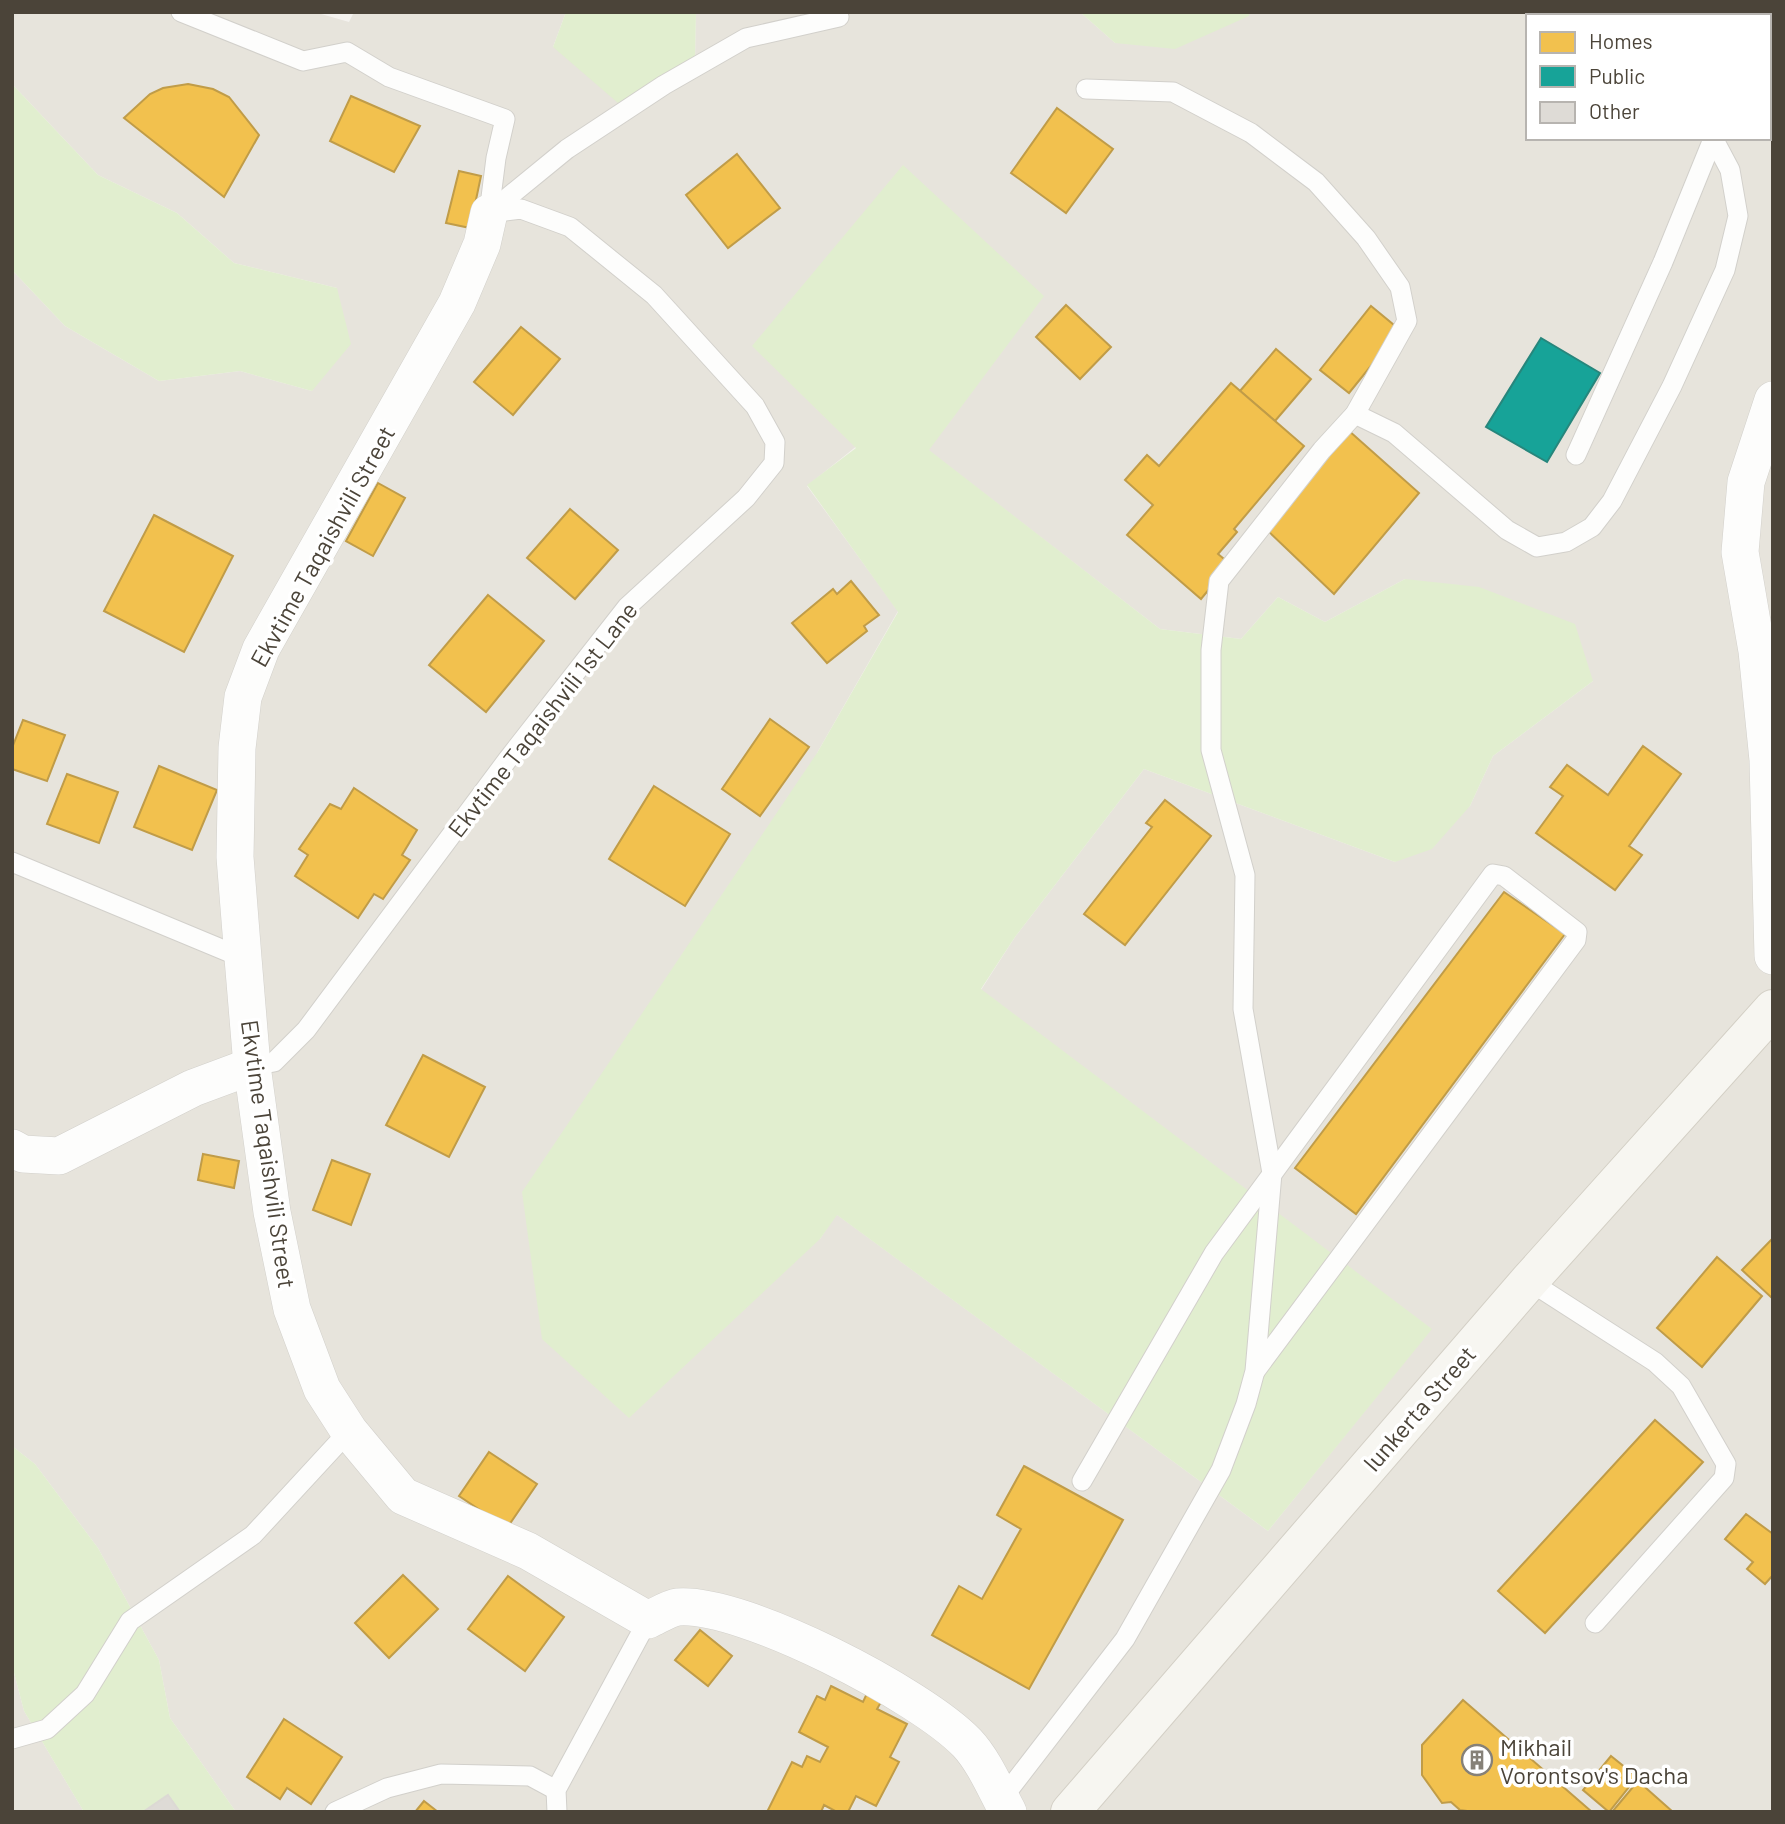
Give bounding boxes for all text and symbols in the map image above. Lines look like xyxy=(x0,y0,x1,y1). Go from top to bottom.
legend xyxy=(1526,14,1771,140)
text: Homes xyxy=(1589,28,1653,53)
text: Public xyxy=(1589,63,1645,88)
text: Other xyxy=(1589,98,1640,123)
street label: Ekvtime Taqaishvili Street xyxy=(244,420,400,672)
street label: Ekvtime Taqaishvili 1st Lane xyxy=(441,596,643,842)
street label: Ekvtime Taqaishvili Street xyxy=(236,1018,302,1290)
street label: Iunkerta Street xyxy=(1357,1339,1481,1477)
place label: Mikhail Vorontsov's Dacha xyxy=(1500,1732,1688,1789)
building icon: Mikhail Vorontsov's Dacha xyxy=(1460,1743,1494,1777)

